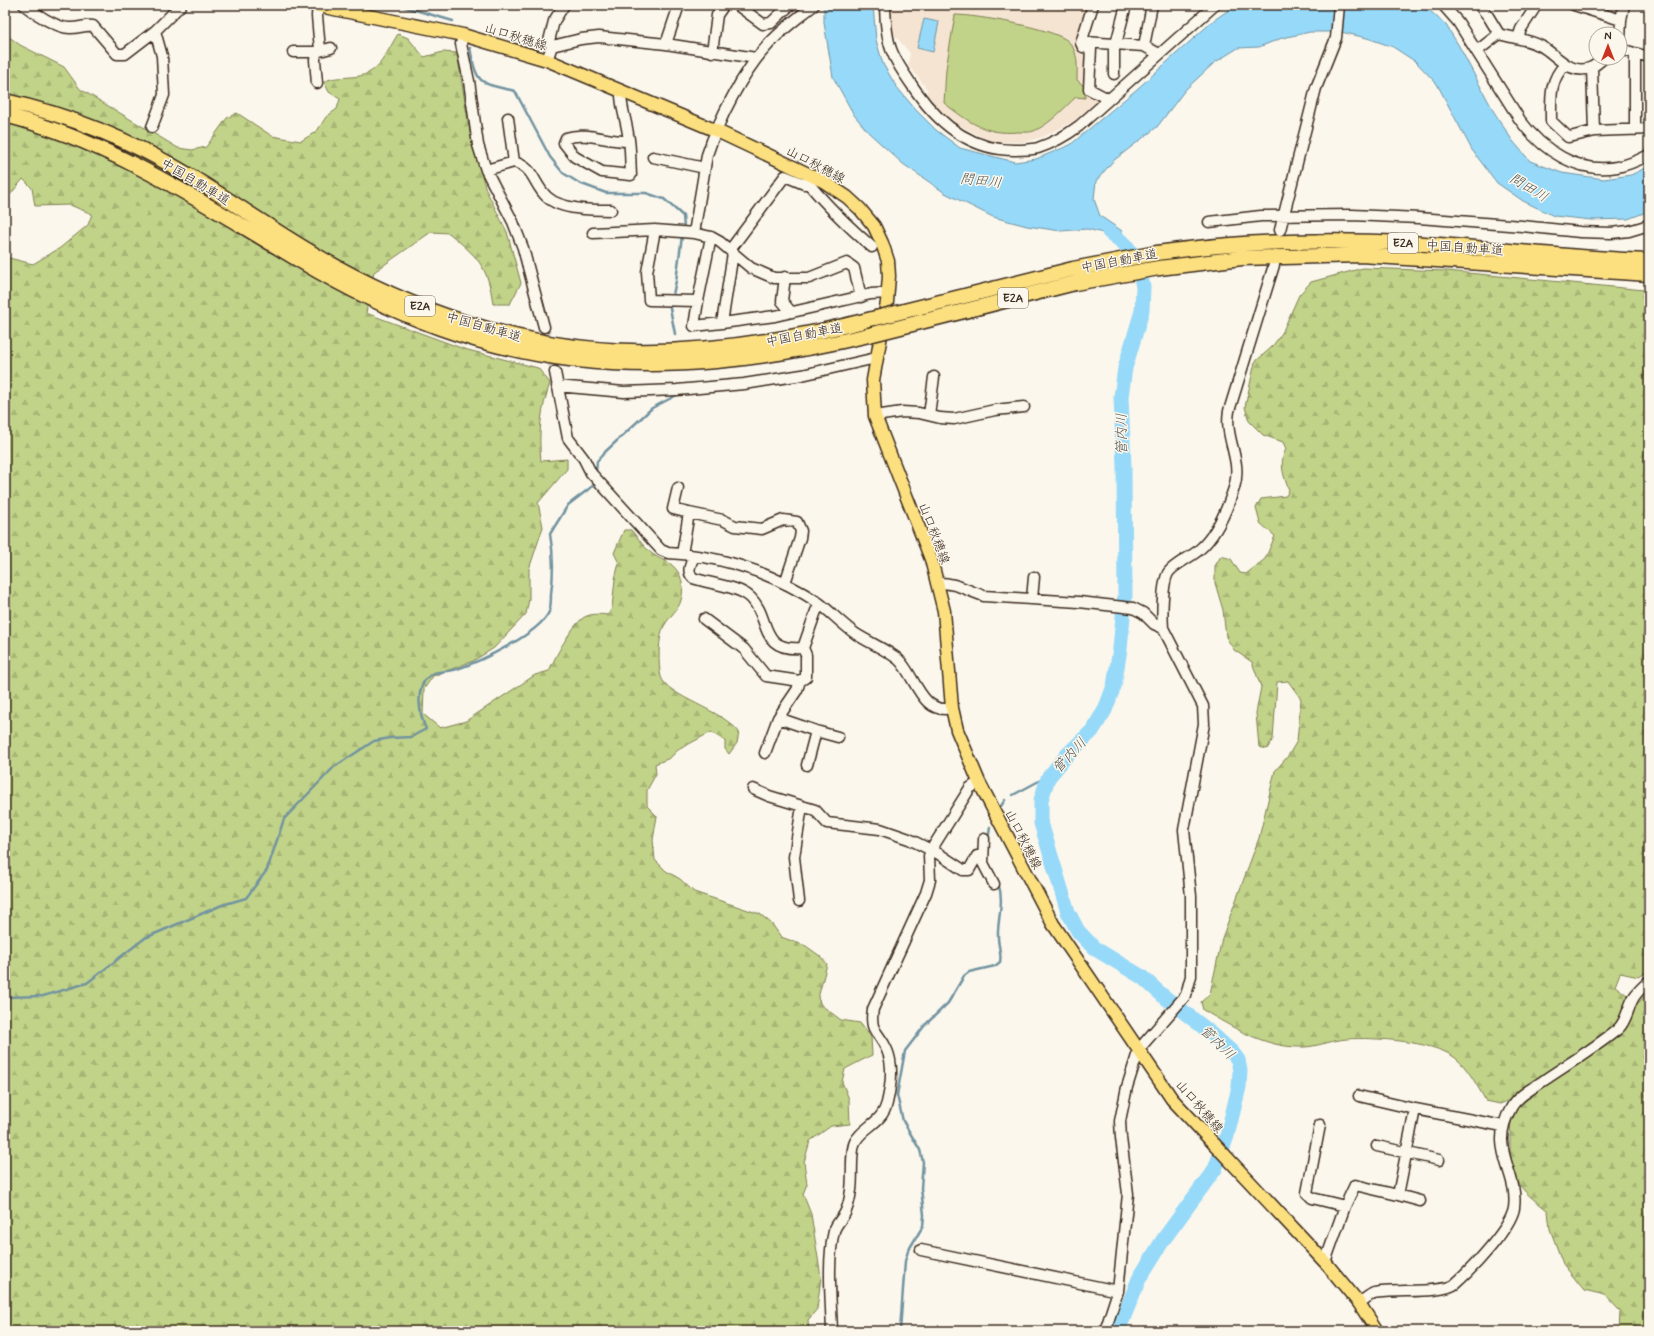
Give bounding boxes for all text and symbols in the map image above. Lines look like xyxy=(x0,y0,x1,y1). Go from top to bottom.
street label: 山口秋穂線 xyxy=(482,20,550,55)
north arrow xyxy=(1588,26,1628,66)
text: N xyxy=(1604,30,1612,44)
street label: 山口秋穂線 xyxy=(783,143,849,189)
street label: 中国自動車道 xyxy=(157,155,233,210)
water label: 問田川 xyxy=(1506,169,1551,206)
water label: 問田川 xyxy=(959,170,1003,192)
road number: E2A xyxy=(1388,233,1418,253)
street label: 中国自動車道 xyxy=(1425,237,1504,260)
street label: 中国自動車道 xyxy=(1079,246,1159,277)
road number: E2A xyxy=(998,288,1028,308)
road number: E2A xyxy=(405,296,435,316)
street label: 中国自動車道 xyxy=(444,309,523,346)
street label: 中国自動車道 xyxy=(764,320,844,351)
water label: 管内川 xyxy=(1113,413,1131,455)
street label: 山口秋穂線 xyxy=(914,500,954,568)
water label: 管内川 xyxy=(1049,734,1091,777)
street label: 山口秋穂線 xyxy=(1000,807,1045,873)
water label: 管内川 xyxy=(1196,1022,1239,1064)
street label: 山口秋穂線 xyxy=(1171,1077,1227,1138)

